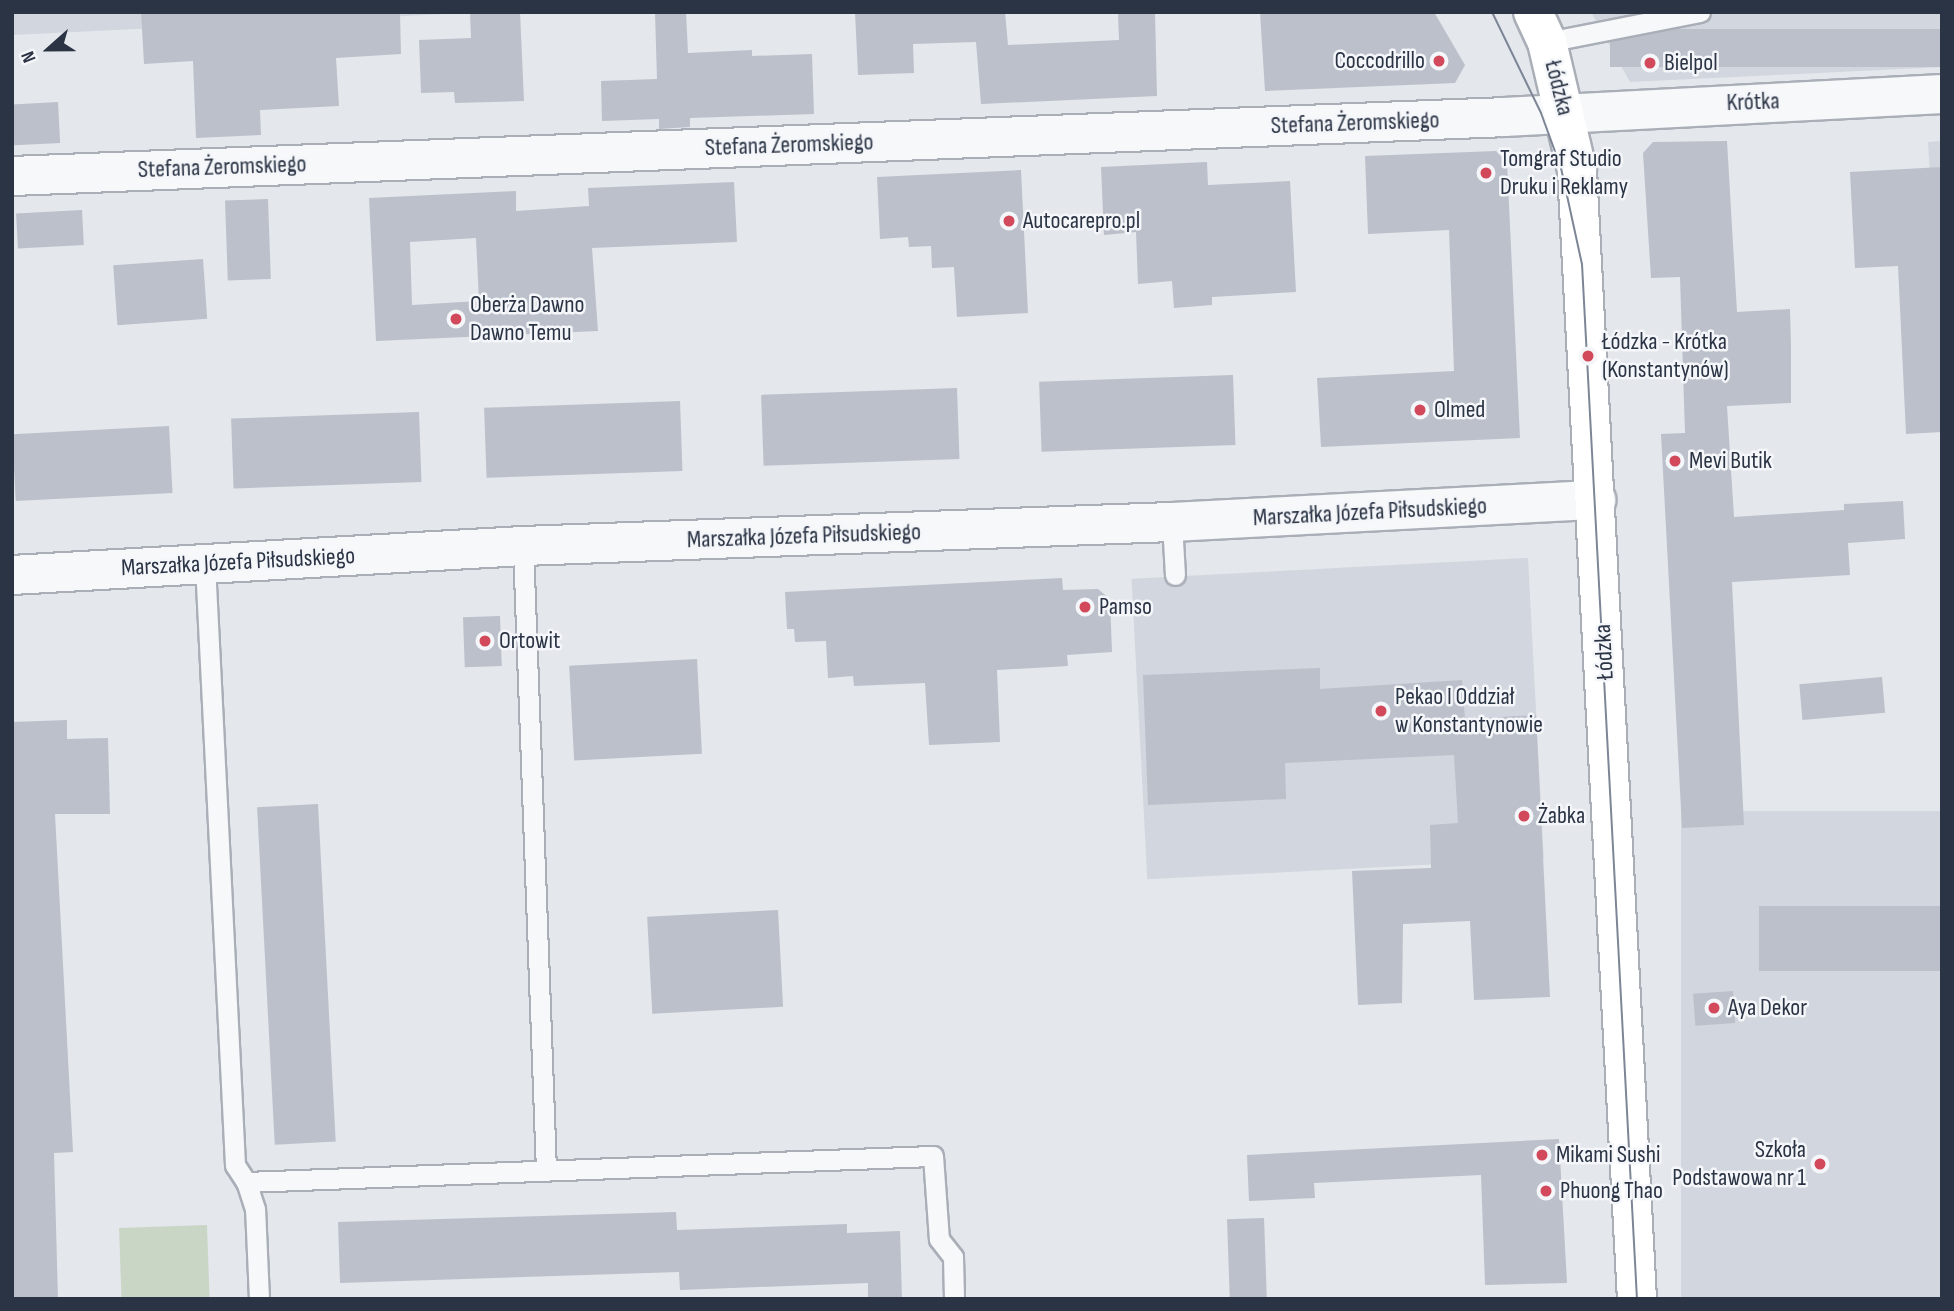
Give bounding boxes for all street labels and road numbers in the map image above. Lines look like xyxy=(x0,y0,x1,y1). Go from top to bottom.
street label: Łódzka xyxy=(1538,58,1580,118)
street label: Krótka xyxy=(1726,87,1780,117)
street label: Stefana Żeromskiego xyxy=(1270,106,1440,140)
street label: Stefana Żeromskiego xyxy=(704,128,874,162)
street label: Stefana Żeromskiego xyxy=(137,150,307,184)
street label: Marszałka Józefa Piłsudskiego xyxy=(1252,491,1488,533)
street label: Marszałka Józefa Piłsudskiego xyxy=(686,518,922,554)
street label: Marszałka Józefa Piłsudskiego xyxy=(120,541,356,583)
street label: Łódzka xyxy=(1588,623,1620,681)

